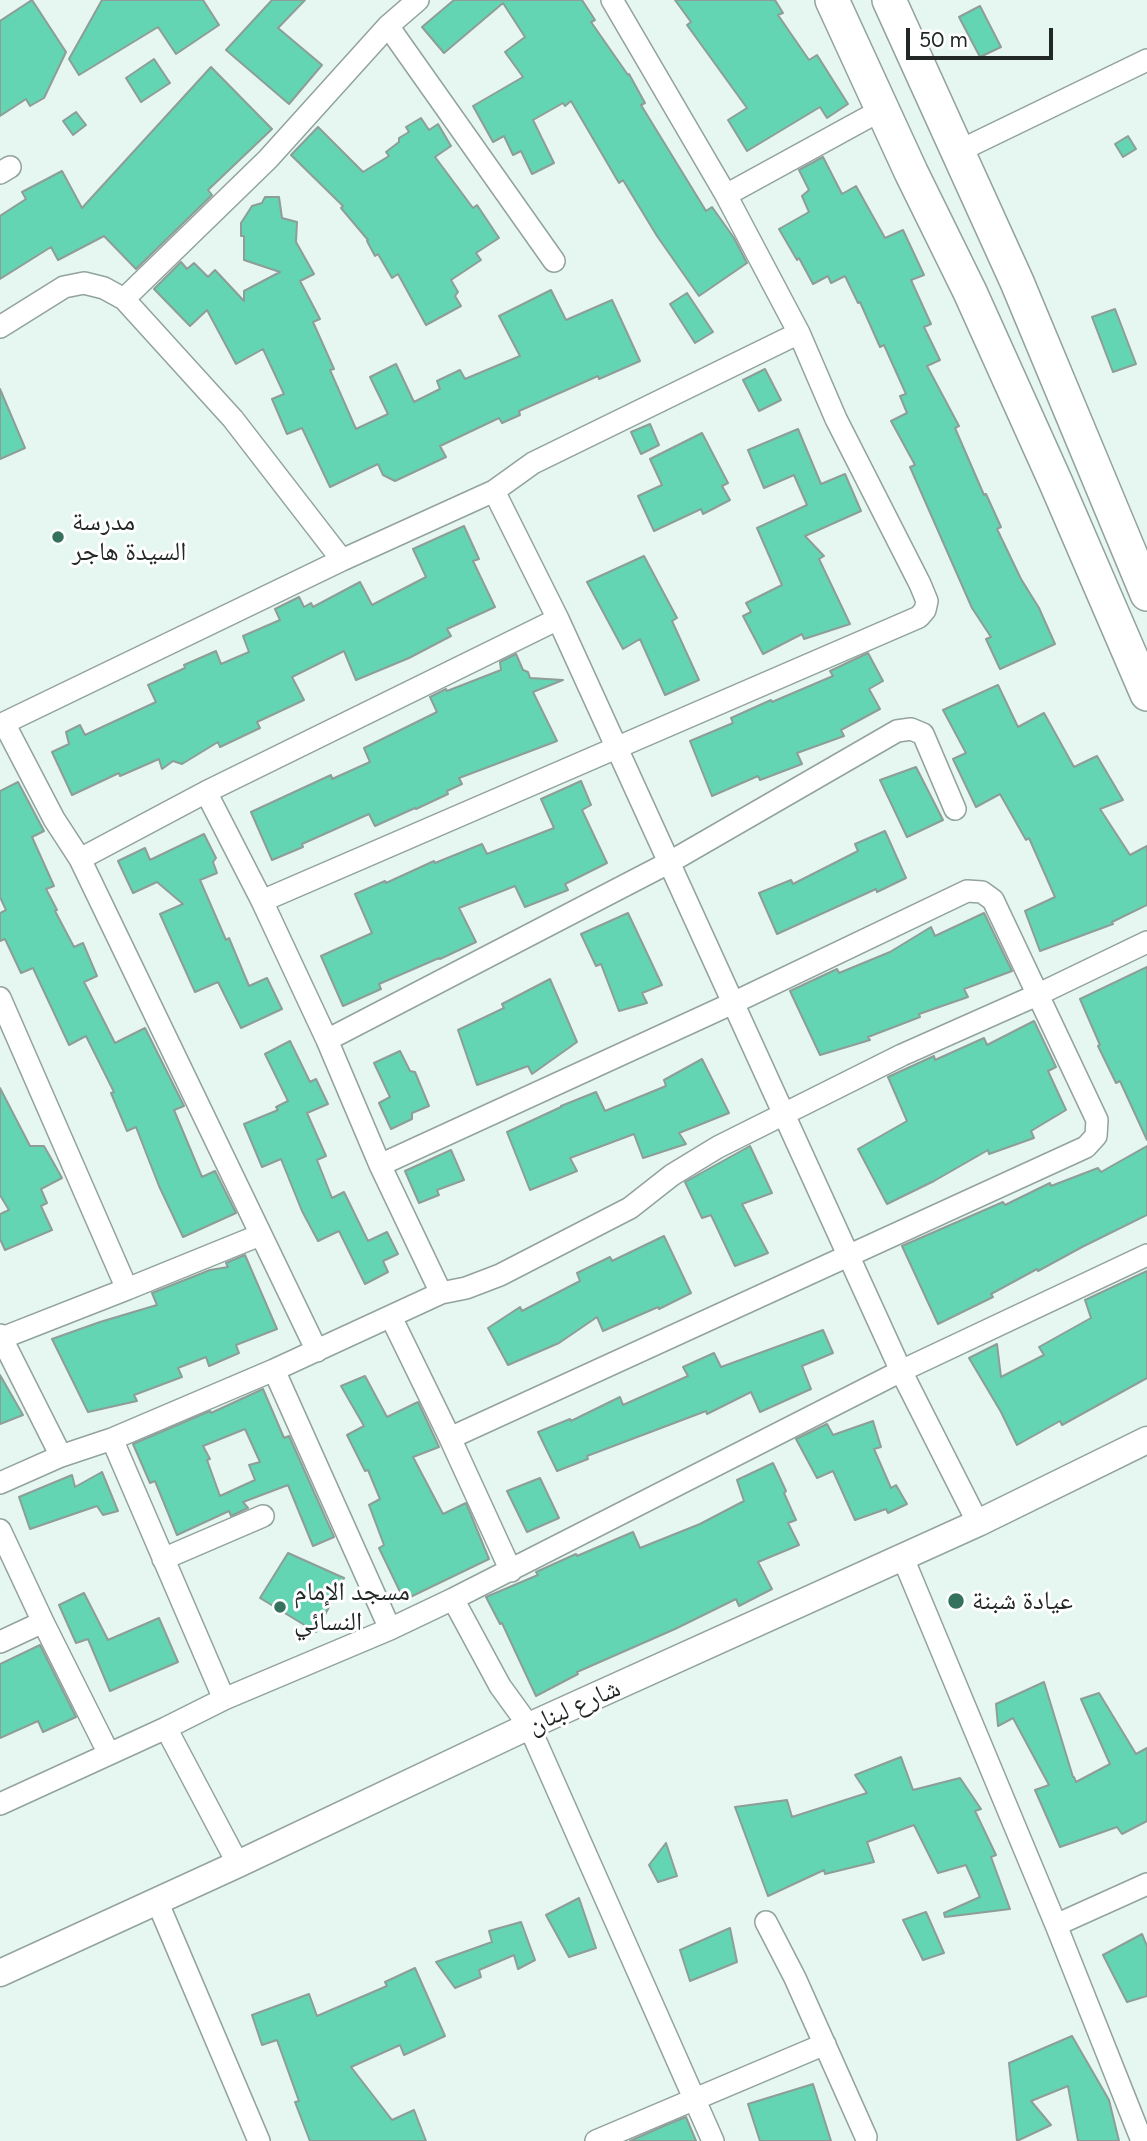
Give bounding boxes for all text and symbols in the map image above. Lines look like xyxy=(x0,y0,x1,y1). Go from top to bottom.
scale bar xyxy=(909,14,1056,58)
text: 50 m xyxy=(919,27,968,52)
place label: مدرسة السيدة هاجر xyxy=(72,506,186,568)
marker: مدرسة السيدة هاجر xyxy=(50,529,66,545)
place label: مسجد الإمام النسائي xyxy=(294,1576,410,1638)
place label: عيادة شبنة xyxy=(972,1585,1073,1617)
marker: عيادة شبنة xyxy=(946,1591,966,1611)
marker: مسجد الإمام النسائي xyxy=(272,1599,288,1615)
street label: شارع لبنان xyxy=(523,1673,625,1741)

